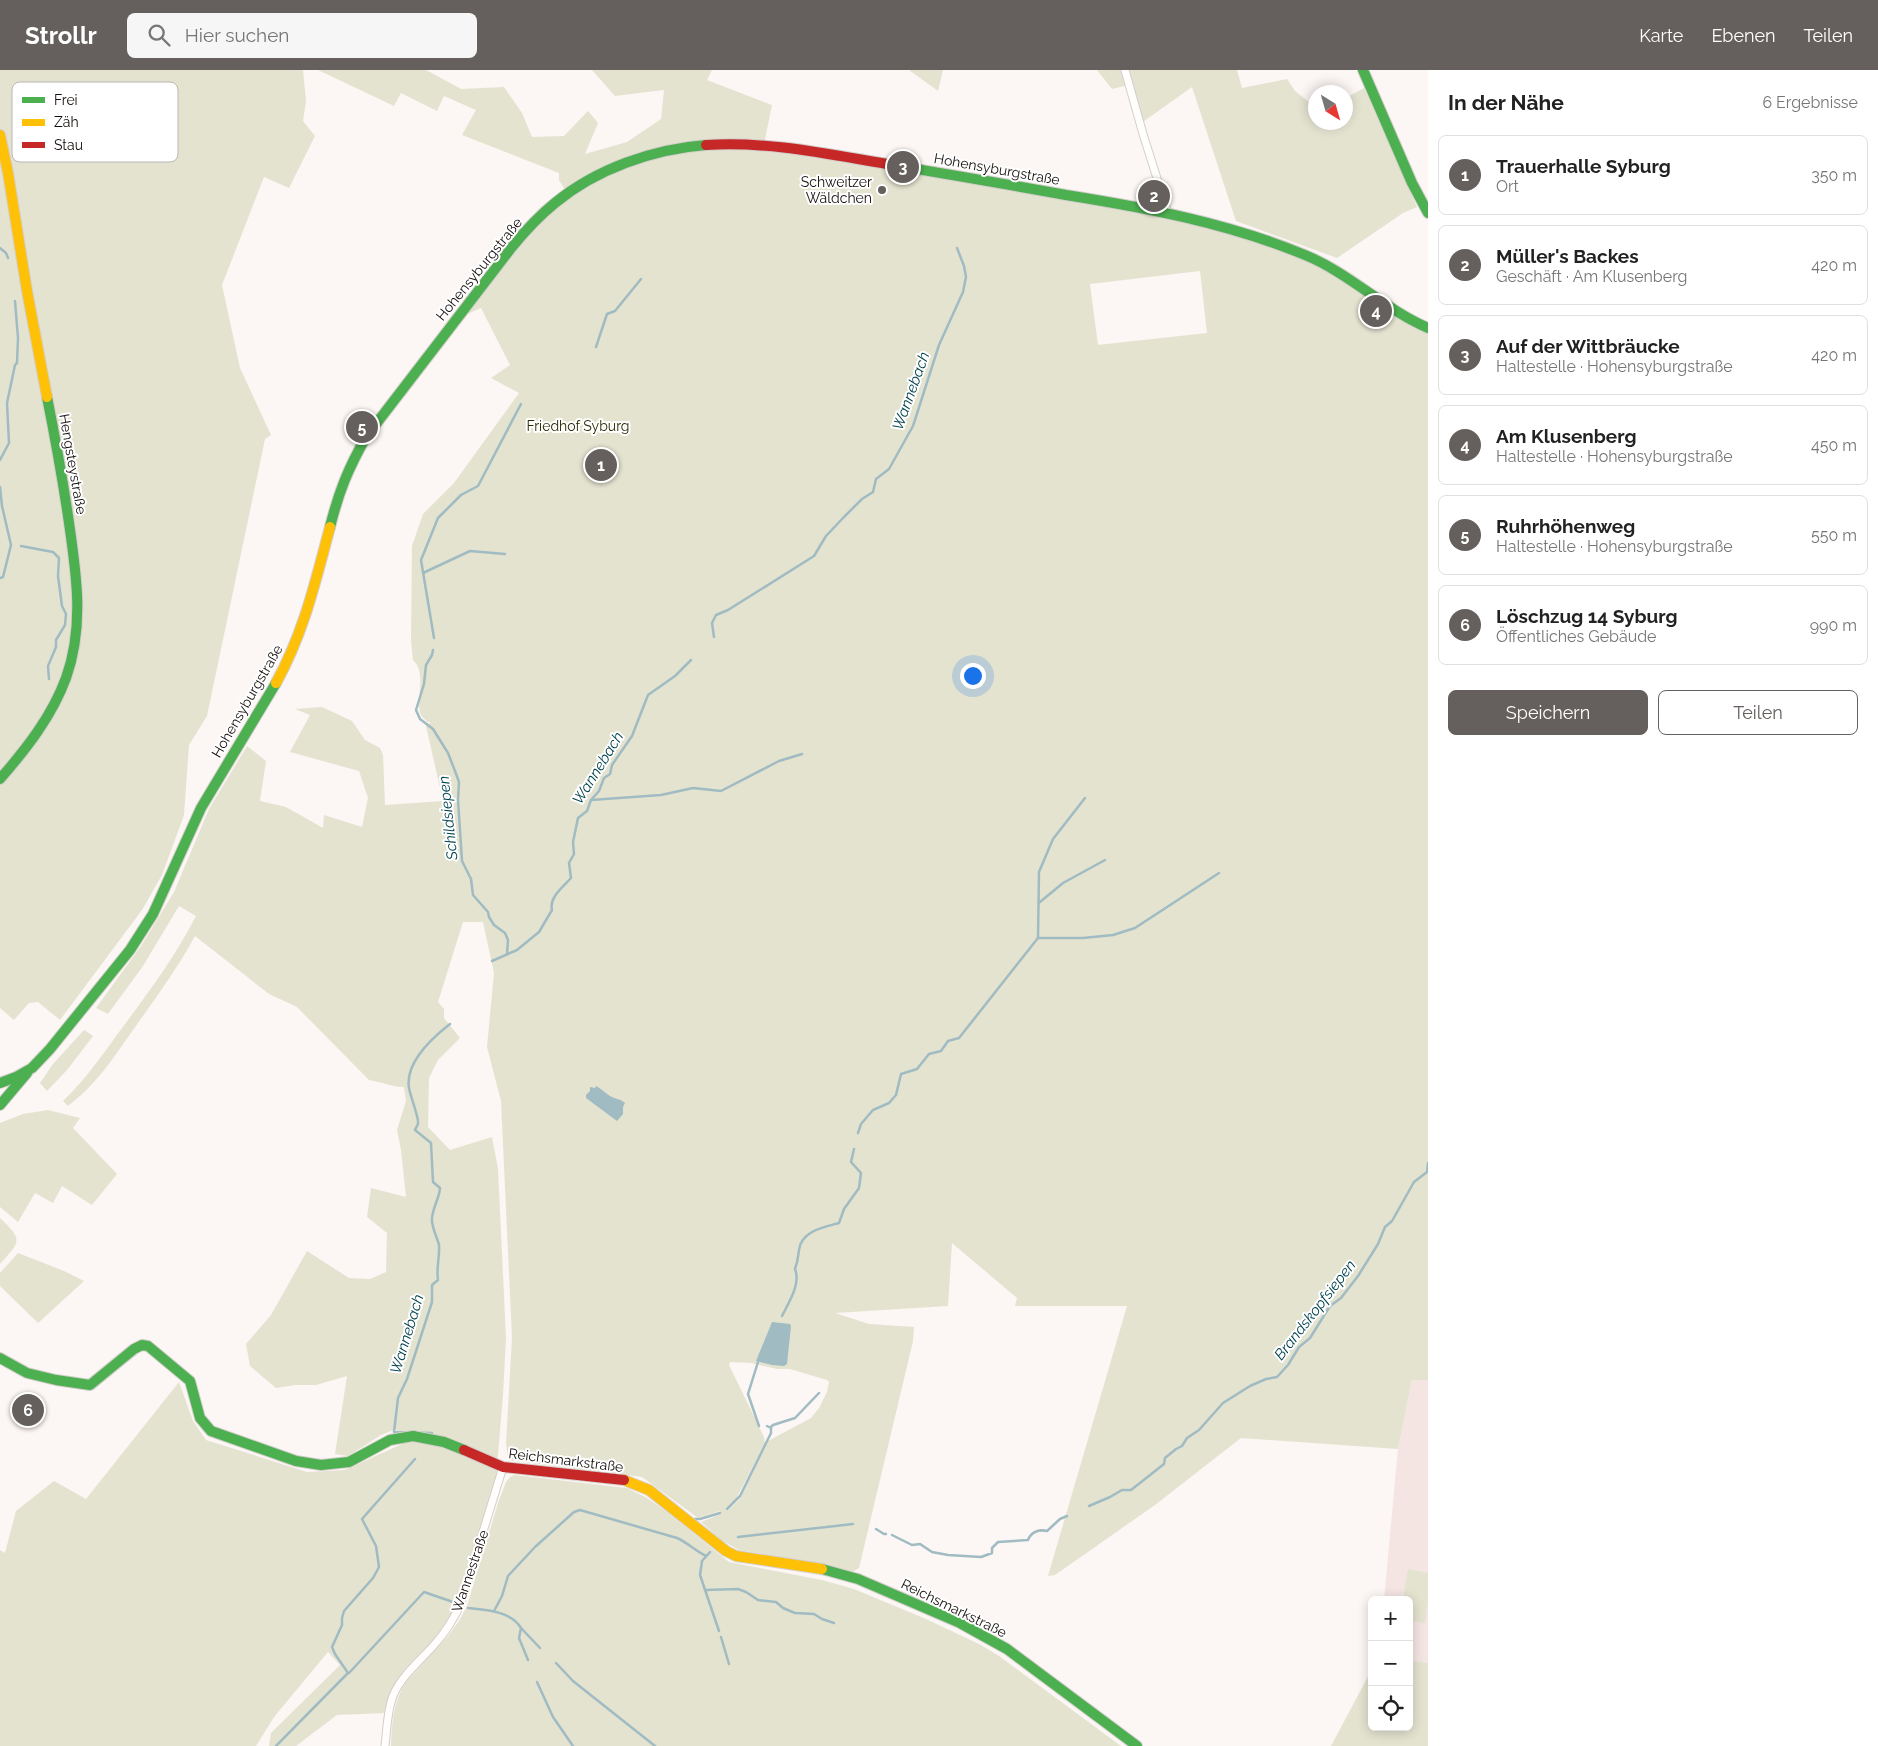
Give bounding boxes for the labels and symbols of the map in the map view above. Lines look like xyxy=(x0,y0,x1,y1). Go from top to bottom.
legend xyxy=(12,82,178,162)
north arrow xyxy=(1308,85,1353,130)
text: Frei xyxy=(54,92,78,108)
text: Zäh xyxy=(54,114,79,130)
text: Stau xyxy=(54,137,83,153)
pin: 3 xyxy=(887,148,919,186)
street label: Hohensyburgstraße xyxy=(933,150,1061,188)
place label: Schweitzer Wäldchen xyxy=(801,174,872,206)
pin: 2 xyxy=(1138,177,1170,215)
marker: Schweitzer Wäldchen xyxy=(876,184,888,196)
street label: Hohensyburgstraße xyxy=(433,214,525,324)
pin: 4 xyxy=(1360,292,1392,330)
water label: Wannebach xyxy=(889,349,933,433)
pin: 5 xyxy=(346,408,378,446)
street label: Hengsteystraße xyxy=(56,412,90,516)
park label: Friedhof Syburg xyxy=(526,418,630,434)
pin: 1 xyxy=(585,446,617,484)
street label: Hohensyburgstraße xyxy=(208,642,286,760)
your location xyxy=(960,663,986,689)
water label: Wannebach xyxy=(569,728,627,808)
water label: Schildsiepen xyxy=(435,775,461,862)
water label: Brandskopfsiepen xyxy=(1270,1257,1360,1363)
water label: Wannebach xyxy=(386,1292,428,1376)
pin: 6 xyxy=(12,1391,44,1429)
street label: Reichsmarkstraße xyxy=(508,1445,624,1475)
street label: Wannestraße xyxy=(448,1528,492,1614)
street label: Reichsmarkstraße xyxy=(899,1575,1009,1641)

